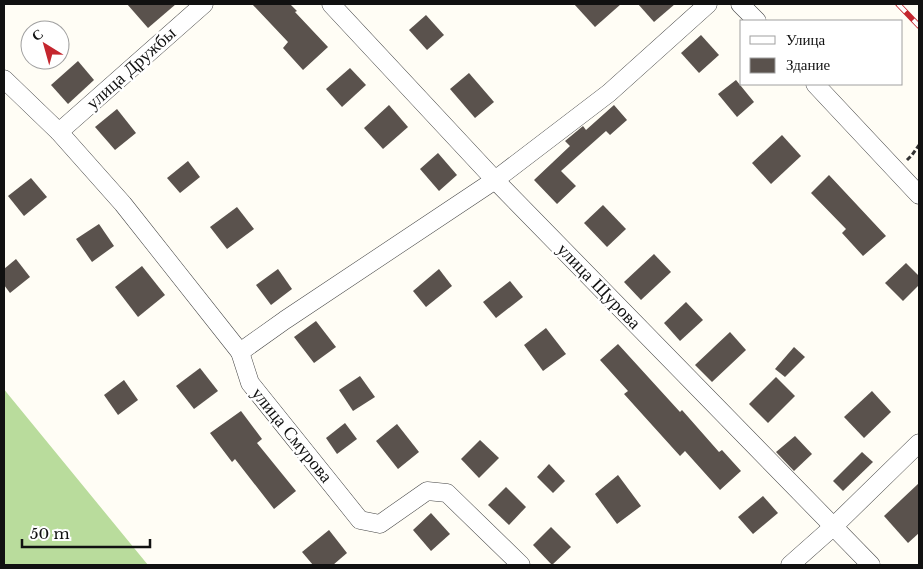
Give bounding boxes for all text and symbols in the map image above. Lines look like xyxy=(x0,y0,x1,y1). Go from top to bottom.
north arrow xyxy=(20,20,70,70)
legend xyxy=(740,20,903,85)
street label: улица Дружбы xyxy=(82,22,180,114)
text: С xyxy=(28,24,47,45)
text: Улица xyxy=(786,30,825,49)
text: Здание xyxy=(786,55,830,74)
street label: улица Щурова xyxy=(552,238,646,334)
street label: улица Смурова xyxy=(247,383,337,487)
scale bar xyxy=(22,516,150,548)
text: 50 m xyxy=(30,524,70,543)

